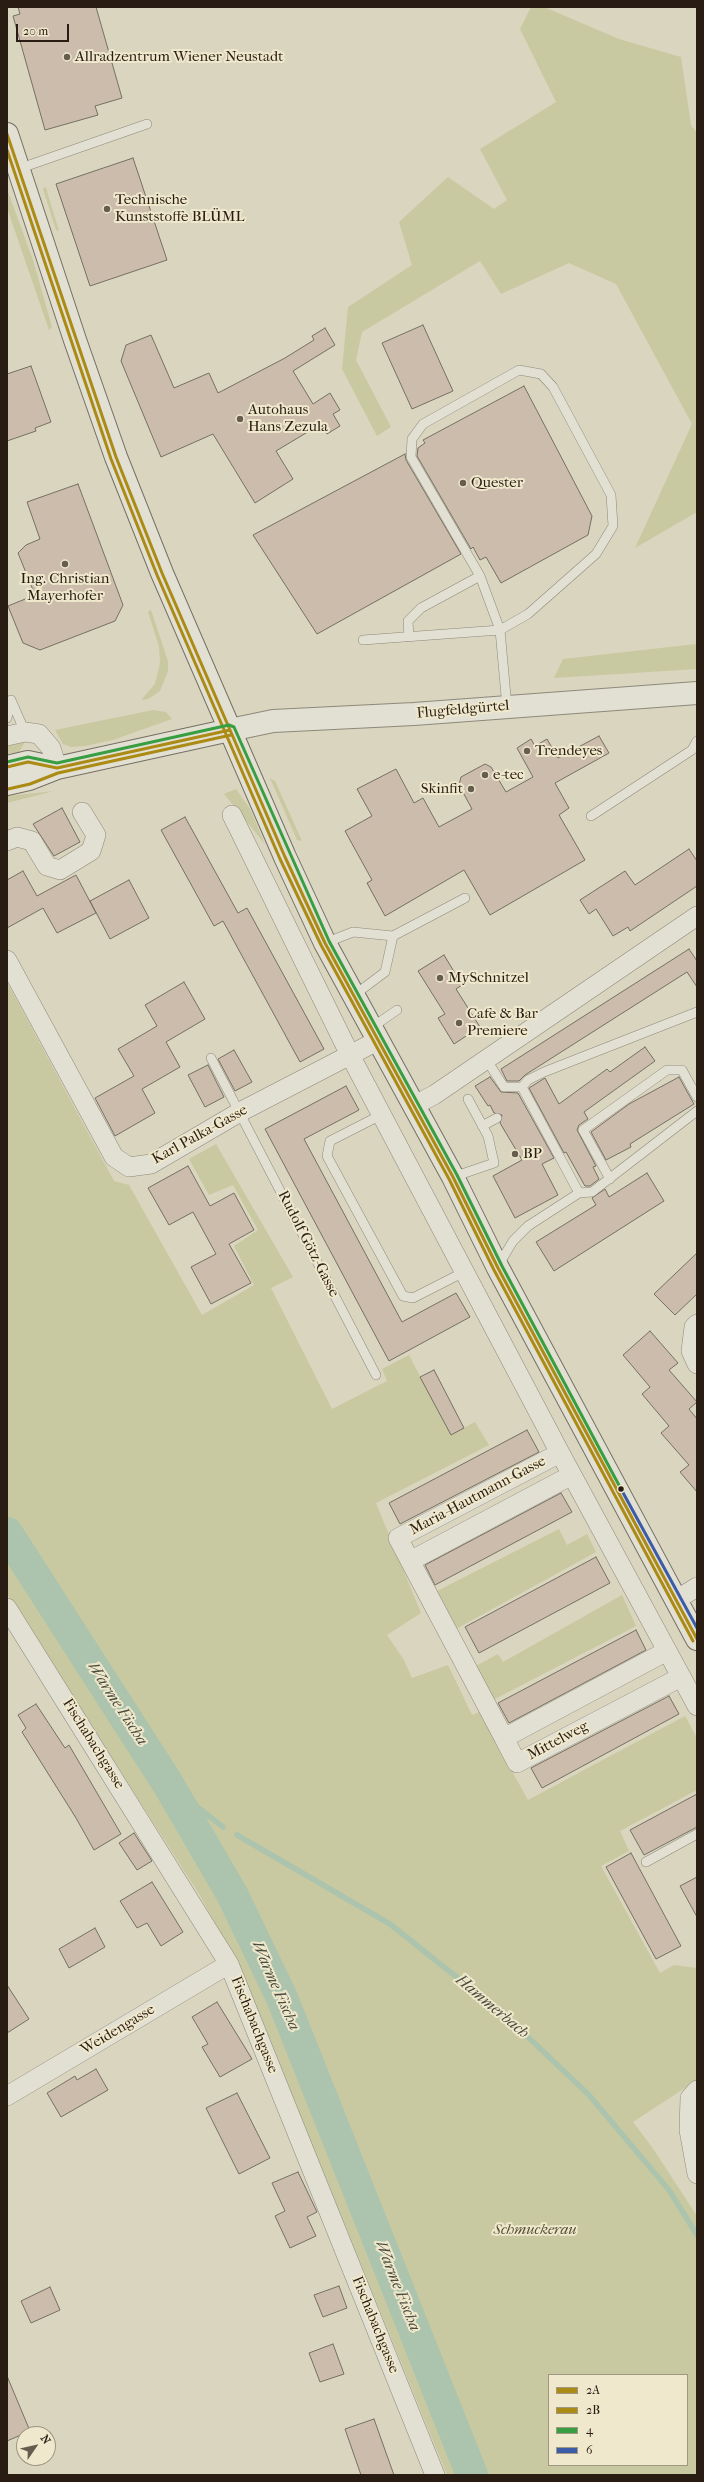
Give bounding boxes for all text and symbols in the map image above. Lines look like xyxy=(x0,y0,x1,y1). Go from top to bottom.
scale bar xyxy=(18,16,71,42)
text: 20 m xyxy=(23,24,48,38)
place label: Allradzentrum Wiener Neustadt xyxy=(75,48,283,66)
marker: Allradzentrum Wiener Neustadt xyxy=(62,52,72,62)
place label: Technische Kunststoffe BLÜML xyxy=(115,191,245,226)
marker: Technische Kunststoffe BLÜML xyxy=(102,204,112,214)
place label: Autohaus Hans Zezula xyxy=(248,401,328,436)
marker: Autohaus Hans Zezula xyxy=(235,414,245,424)
place label: Quester xyxy=(471,474,523,492)
marker: Quester xyxy=(458,478,468,488)
marker: Ing. Christian Mayerhofer xyxy=(60,559,70,569)
place label: Ing. Christian Mayerhofer xyxy=(21,570,109,605)
street label: Flugfeldgürtel xyxy=(416,697,510,723)
place label: Trendeyes xyxy=(535,742,602,760)
marker: Trendeyes xyxy=(522,746,532,756)
place label: e-tec xyxy=(493,766,524,784)
marker: e-tec xyxy=(480,770,490,780)
place label: Skinfit xyxy=(421,780,463,798)
marker: Skinfit xyxy=(466,784,476,794)
place label: MySchnitzel xyxy=(448,969,529,987)
marker: MySchnitzel xyxy=(435,973,445,983)
place label: Cafe & Bar Premiere xyxy=(467,1005,538,1040)
marker: Cafe & Bar Premiere xyxy=(454,1018,464,1028)
street label: Karl Palka-Gasse xyxy=(149,1101,251,1169)
place label: BP xyxy=(523,1145,542,1163)
marker: BP xyxy=(510,1149,520,1159)
street label: Rudolf Götz-Gasse xyxy=(273,1188,343,1300)
street label: Maria-Hautmann-Gasse xyxy=(407,1452,549,1540)
unlabelled marker xyxy=(616,1484,626,1494)
water label: Warme Fischa xyxy=(83,1659,151,1749)
street label: Fischabachgasse xyxy=(58,1696,128,1792)
street label: Mittelweg xyxy=(524,1717,592,1765)
water label: Warme Fischa xyxy=(247,1938,303,2034)
water label: Hammerbach xyxy=(451,1971,533,2043)
street label: Fischabachgasse xyxy=(226,1974,282,2076)
street label: Weidengasse xyxy=(78,2001,158,2059)
park label: Schmuckerau xyxy=(493,2221,577,2239)
water label: Warme Fischa xyxy=(370,2238,424,2334)
street label: Fischabachgasse xyxy=(347,2274,403,2376)
legend xyxy=(548,2374,688,2466)
text: 2A xyxy=(586,2383,600,2397)
text: 2B xyxy=(586,2403,600,2417)
text: 4 xyxy=(586,2423,593,2437)
north arrow xyxy=(16,2426,56,2466)
text: N xyxy=(38,2432,53,2447)
text: 6 xyxy=(586,2443,593,2457)

